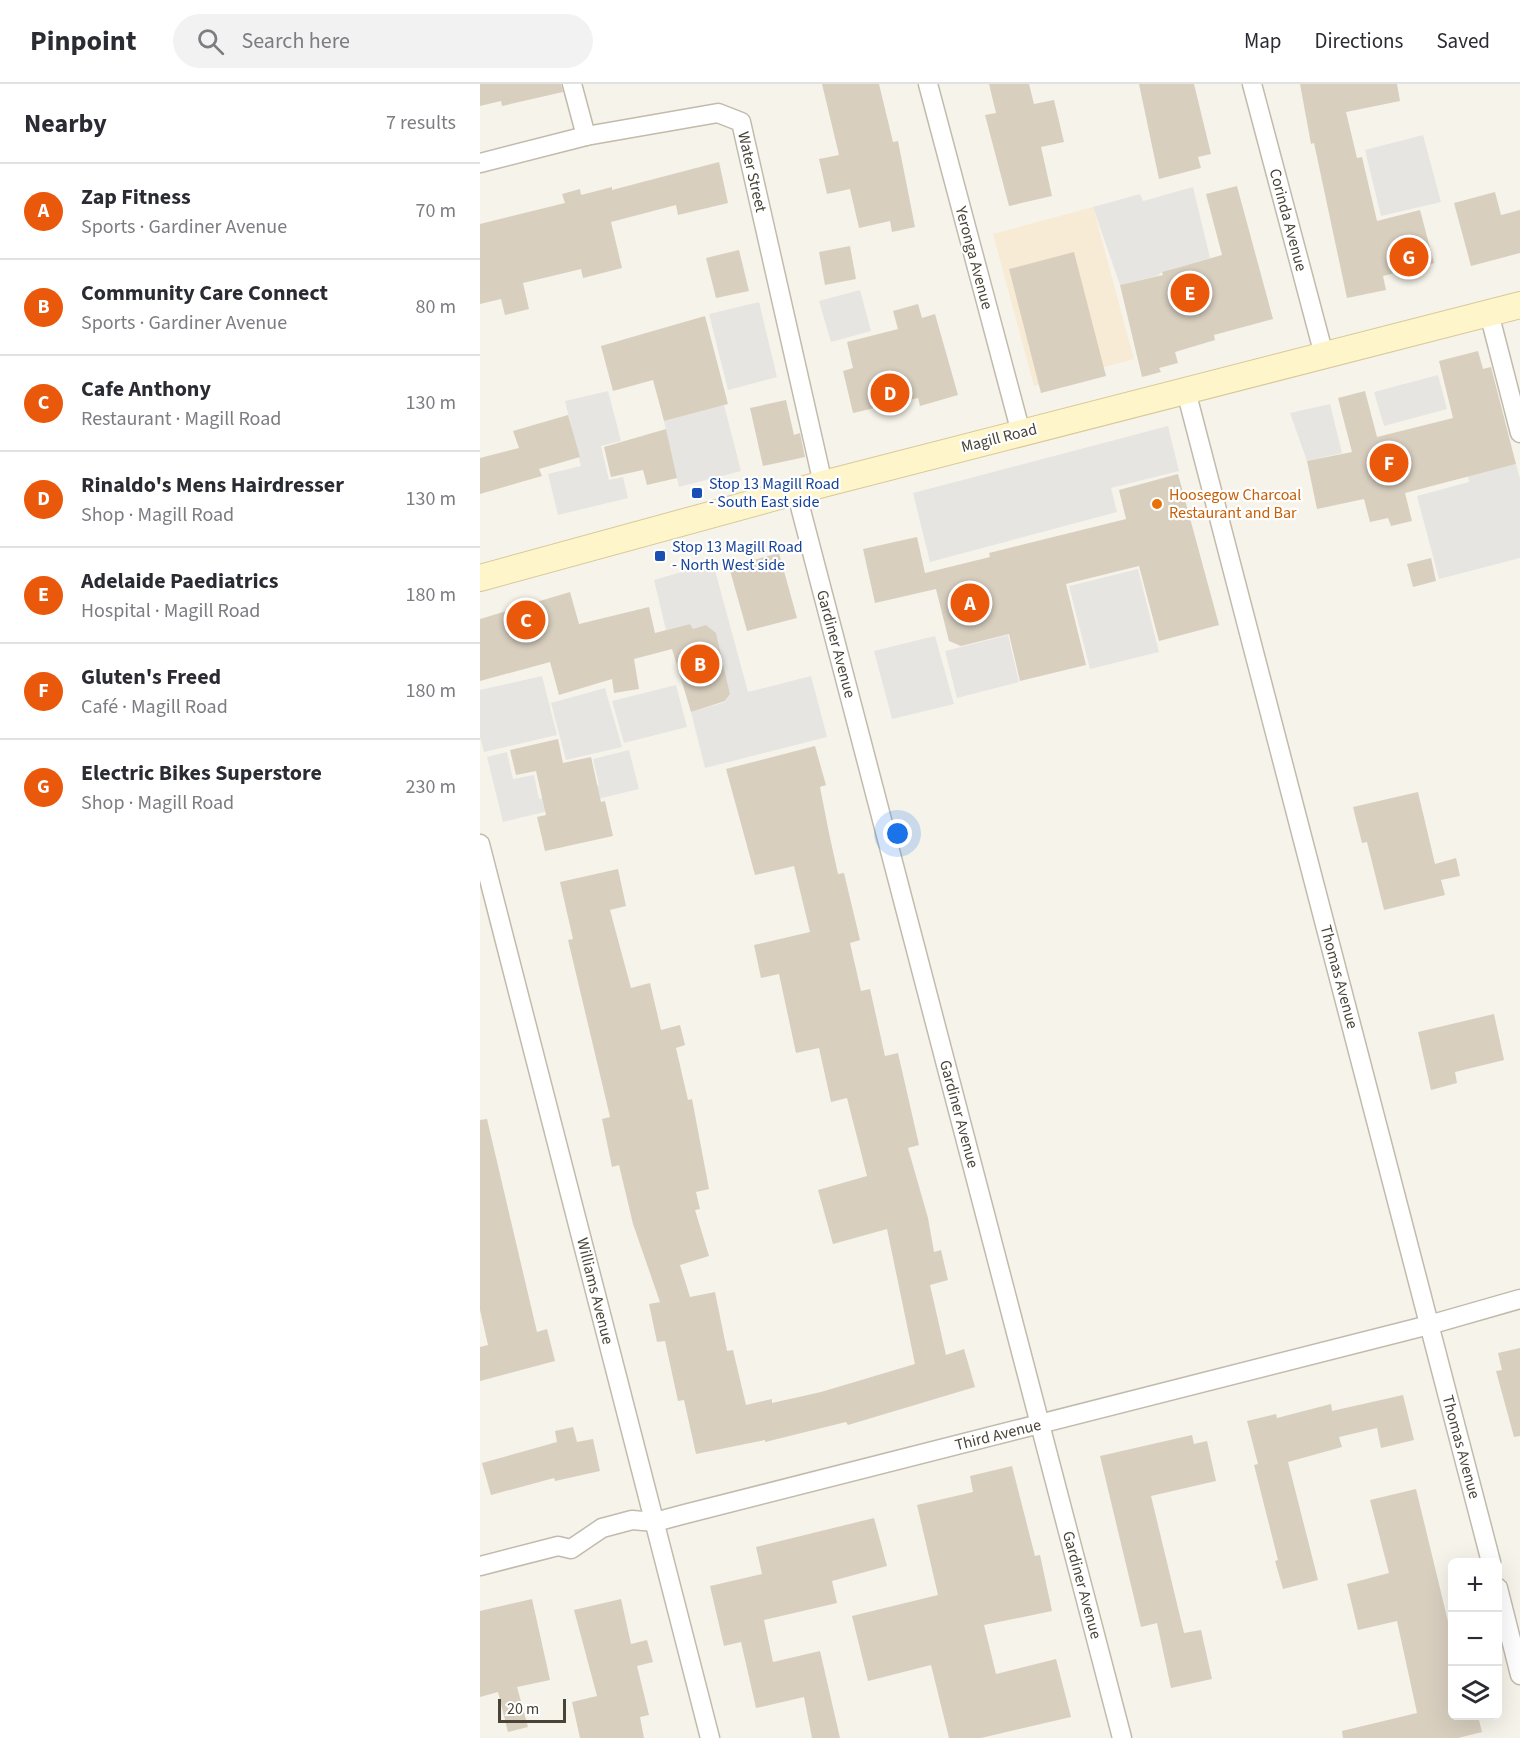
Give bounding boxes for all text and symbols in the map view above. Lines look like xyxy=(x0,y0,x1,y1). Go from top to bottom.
search box xyxy=(173,14,593,68)
text: Pinpoint xyxy=(30,21,137,61)
icon: search xyxy=(194,25,227,58)
text: Search here xyxy=(242,25,350,57)
text: Map xyxy=(1244,26,1282,56)
text: Directions xyxy=(1315,26,1403,56)
text: Saved xyxy=(1436,26,1490,56)
text: Nearby xyxy=(24,105,107,142)
text: 7 results xyxy=(386,109,456,137)
street label: Water Street xyxy=(732,130,772,215)
street label: Corinda Avenue xyxy=(1264,166,1312,274)
text: Zap Fitness xyxy=(81,181,191,213)
text: A xyxy=(38,197,49,225)
text: 70 m xyxy=(416,197,456,225)
street label: Yeronga Avenue xyxy=(949,203,998,312)
text: Sports · Gardiner Avenue xyxy=(81,213,287,241)
pin: G xyxy=(1390,234,1428,279)
pin: E xyxy=(1170,270,1210,316)
text: Community Care Connect xyxy=(81,277,328,309)
text: B xyxy=(37,293,50,321)
text: 80 m xyxy=(416,293,456,321)
text: Sports · Gardiner Avenue xyxy=(81,309,287,337)
pin: D xyxy=(870,370,910,416)
text: Cafe Anthony xyxy=(81,373,211,405)
text: C xyxy=(38,389,49,417)
text: 130 m xyxy=(406,389,456,417)
text: Restaurant · Magill Road xyxy=(81,405,281,433)
street label: Magill Road xyxy=(959,418,1039,458)
pin: F xyxy=(1370,440,1408,485)
text: Rinaldo's Mens Hairdresser xyxy=(81,469,344,501)
place label: Stop 13 Magill Road - South East side xyxy=(709,473,840,513)
place label: Hoosegow Charcoal Restaurant and Bar xyxy=(1169,484,1301,524)
text: D xyxy=(37,485,50,513)
text: 130 m xyxy=(406,485,456,513)
marker: Stop 13 Magill Road - South East side xyxy=(690,486,704,500)
marker: Hoosegow Charcoal Restaurant and Bar xyxy=(1150,497,1164,511)
text: Shop · Magill Road xyxy=(81,501,234,529)
place label: Stop 13 Magill Road - North West side xyxy=(672,536,803,576)
marker: Stop 13 Magill Road - North West side xyxy=(653,549,667,563)
text: Adelaide Paediatrics xyxy=(81,565,279,597)
pin: A xyxy=(950,580,990,626)
text: E xyxy=(38,581,49,609)
text: 180 m xyxy=(406,581,456,609)
street label: Gardiner Avenue xyxy=(811,588,861,700)
text: Hospital · Magill Road xyxy=(81,597,260,625)
pin: C xyxy=(506,598,546,642)
pin: B xyxy=(680,642,720,686)
text: Gluten's Freed xyxy=(81,661,221,693)
text: F xyxy=(38,677,49,705)
text: 180 m xyxy=(406,677,456,705)
text: Café · Magill Road xyxy=(81,693,228,721)
text: Electric Bikes Superstore xyxy=(81,757,322,789)
text: G xyxy=(37,773,50,801)
text: 230 m xyxy=(406,773,456,801)
text: Shop · Magill Road xyxy=(81,789,234,817)
your location xyxy=(883,819,912,848)
street label: Thomas Avenue xyxy=(1315,923,1363,1031)
street label: Gardiner Avenue xyxy=(934,1058,984,1170)
street label: Williams Avenue xyxy=(571,1235,619,1347)
street label: Thomas Avenue xyxy=(1437,1393,1485,1501)
street label: Third Avenue xyxy=(953,1414,1043,1456)
street label: Gardiner Avenue xyxy=(1057,1529,1107,1641)
map controls xyxy=(1448,1558,1502,1720)
button: + xyxy=(1448,1558,1502,1612)
button: − xyxy=(1448,1612,1502,1666)
button: layers xyxy=(1448,1666,1502,1720)
scale bar xyxy=(498,1696,566,1724)
text: 20 m xyxy=(507,1698,539,1720)

